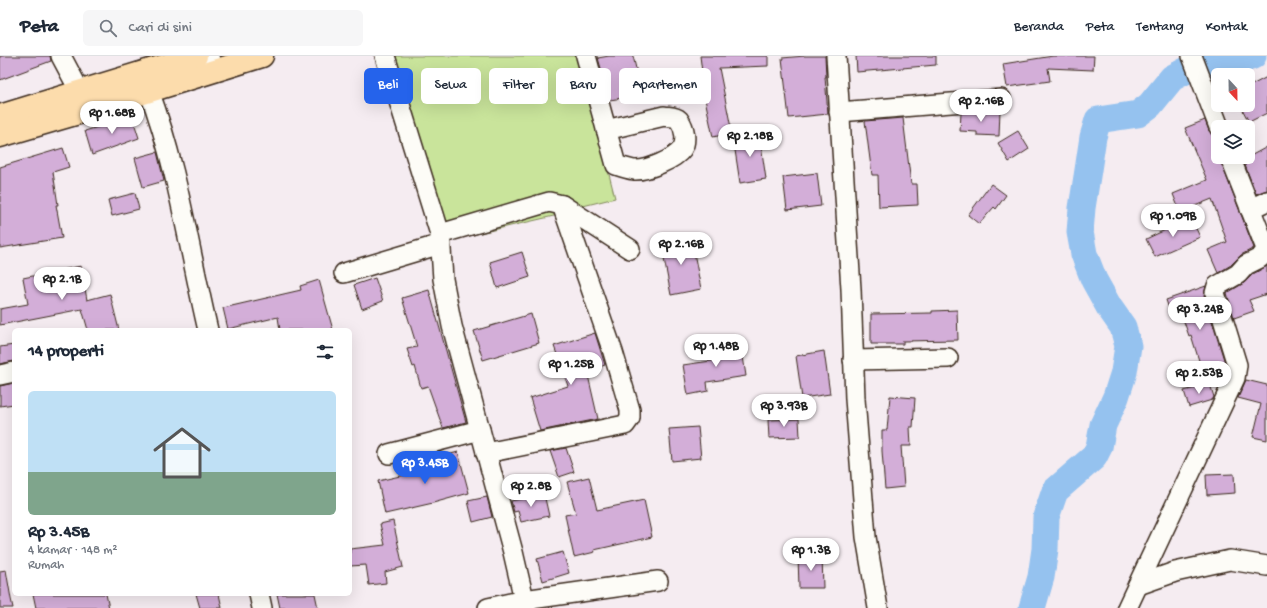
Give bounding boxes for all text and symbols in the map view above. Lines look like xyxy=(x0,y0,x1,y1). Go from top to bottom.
search box xyxy=(83,10,363,46)
text: Peta xyxy=(20,16,59,39)
icon: search xyxy=(97,17,119,39)
text: Cari di sini xyxy=(129,19,192,37)
text: Beranda xyxy=(1014,19,1064,36)
text: Peta xyxy=(1086,19,1114,36)
text: Tentang xyxy=(1136,19,1184,36)
text: Kontak xyxy=(1206,19,1247,36)
chip: Beli xyxy=(364,68,413,104)
chip: Sewa xyxy=(421,68,481,104)
chip: Filter xyxy=(489,68,548,104)
chip: Baru xyxy=(556,68,611,104)
chip: Apartemen xyxy=(619,68,711,104)
north arrow xyxy=(1211,68,1255,112)
map controls xyxy=(1211,68,1255,164)
pin: Rp 2.16B xyxy=(940,89,1022,123)
text: Rp 2.16B xyxy=(958,94,1004,109)
pin: Rp 1.68B xyxy=(71,101,153,135)
text: Rp 1.68B xyxy=(89,106,135,121)
button: layers xyxy=(1211,120,1255,164)
pin: Rp 2.18B xyxy=(709,124,791,158)
text: Rp 2.18B xyxy=(727,129,773,144)
pin: Rp 1.09B xyxy=(1132,204,1214,238)
text: Rp 1.09B xyxy=(1150,209,1196,224)
pin: Rp 2.16B xyxy=(640,232,722,266)
text: Rp 2.16B xyxy=(658,237,704,252)
pin: Rp 2.1B xyxy=(25,267,99,301)
text: Rp 2.1B xyxy=(43,272,81,287)
pin: Rp 3.24B xyxy=(1159,297,1241,331)
text: Rp 3.24B xyxy=(1177,302,1223,317)
pin: Rp 1.48B xyxy=(675,334,757,368)
text: Rp 1.48B xyxy=(693,339,739,354)
icon: filters xyxy=(314,341,336,363)
text: 14 properti xyxy=(28,342,104,362)
pin: Rp 1.25B xyxy=(530,352,612,386)
text: Rp 1.25B xyxy=(548,357,594,372)
pin: Rp 2.53B xyxy=(1158,361,1240,395)
text: Rp 2.53B xyxy=(1176,366,1222,381)
pin: Rp 3.93B xyxy=(743,394,825,428)
text: Rp 3.93B xyxy=(760,399,808,414)
icon: home xyxy=(146,417,218,489)
pin: Rp 3.45B xyxy=(384,451,466,485)
text: Rp 3.45B xyxy=(402,456,448,471)
pin: Rp 2.8B xyxy=(494,474,568,508)
text: Rp 2.8B xyxy=(511,479,551,494)
text: Rp 3.45B xyxy=(28,523,89,543)
pin: Rp 1.3B xyxy=(774,538,848,572)
text: 4 kamar · 148 m² xyxy=(28,543,118,558)
text: Rp 1.3B xyxy=(791,543,831,558)
text: Rumah xyxy=(28,558,64,573)

